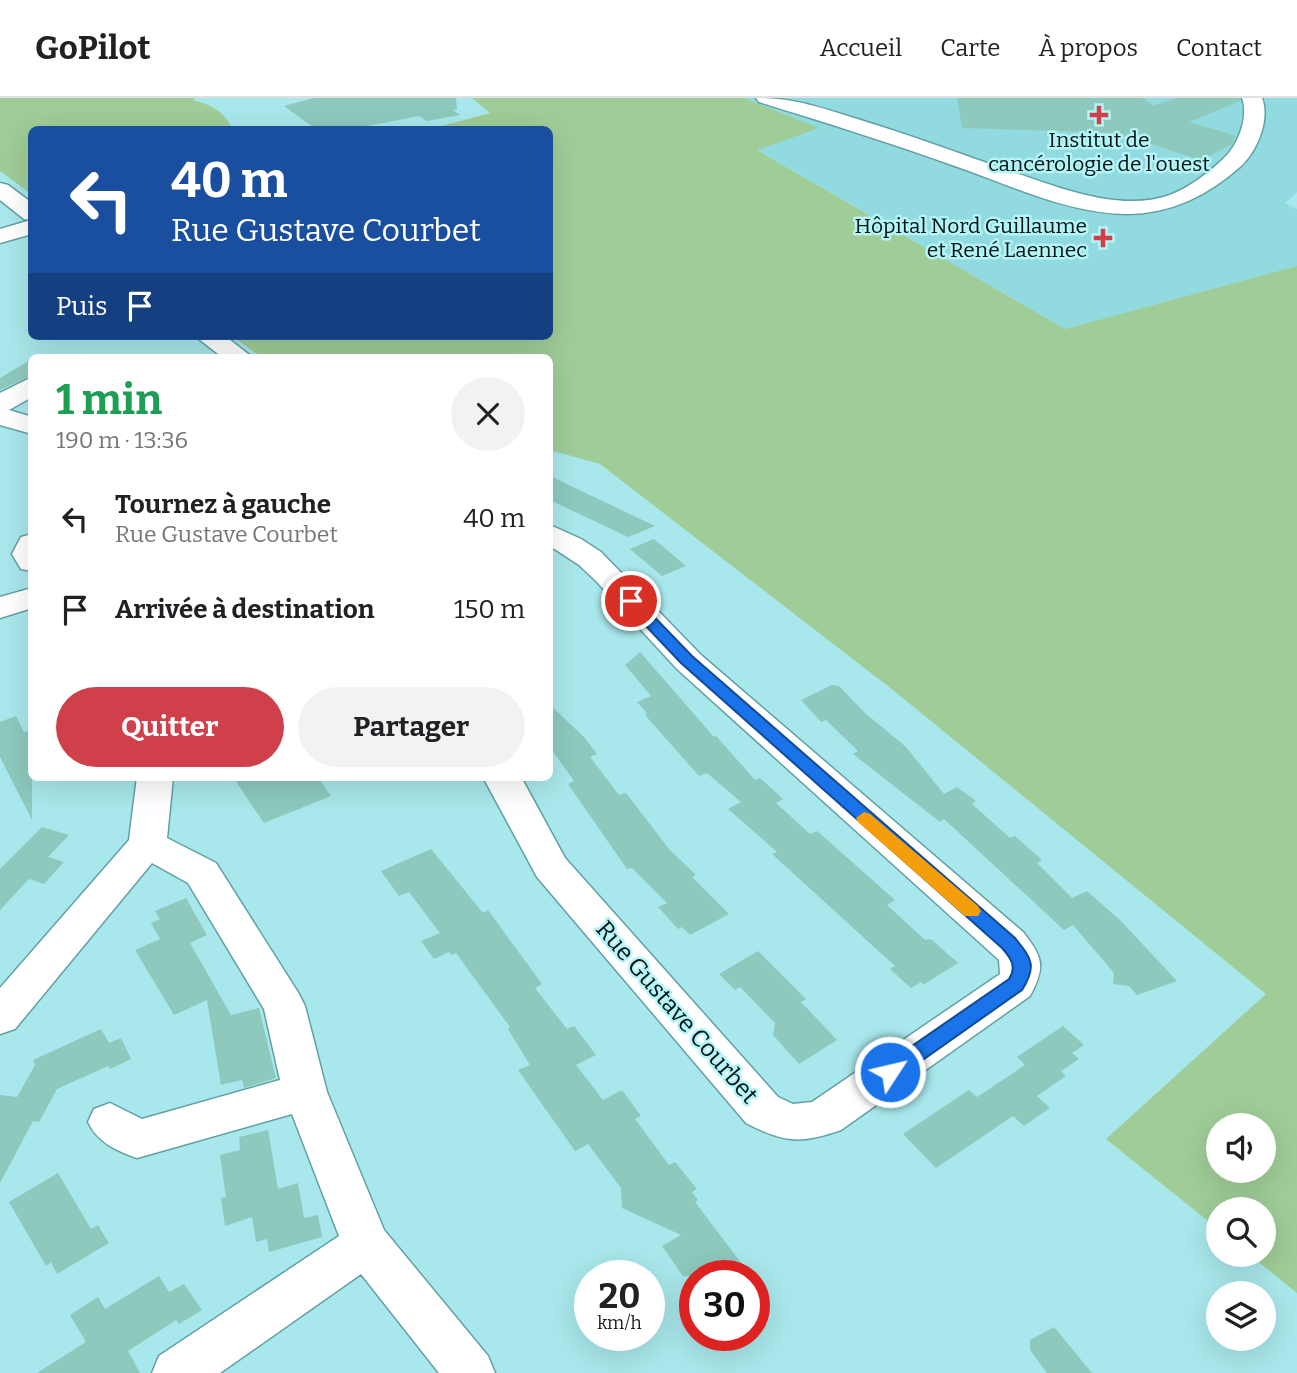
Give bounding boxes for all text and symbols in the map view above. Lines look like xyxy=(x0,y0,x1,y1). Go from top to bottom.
text: GoPilot xyxy=(35,28,151,68)
text: Accueil xyxy=(820,34,902,62)
text: Carte xyxy=(940,34,1000,62)
text: À propos xyxy=(1038,34,1138,62)
text: Contact xyxy=(1176,34,1262,62)
marker: Institut de cancérologie de l'ouest xyxy=(1089,105,1109,125)
place label: Institut de cancérologie de l'ouest xyxy=(988,127,1210,177)
text: 40 m xyxy=(171,151,288,210)
icon: left xyxy=(56,154,147,245)
text: Rue Gustave Courbet xyxy=(171,211,481,249)
place label: Hôpital Nord Guillaume et René Laennec xyxy=(855,213,1087,263)
marker: Hôpital Nord Guillaume et René Laennec xyxy=(1093,228,1113,248)
icon: arrive xyxy=(121,287,159,325)
text: Puis xyxy=(56,291,107,322)
text: 1 min xyxy=(56,375,162,425)
button: close xyxy=(451,377,525,451)
text: 190 m · 13:36 xyxy=(56,426,188,454)
text: Tournez à gauche xyxy=(115,489,331,520)
icon: left xyxy=(56,500,94,538)
text: 40 m xyxy=(463,503,525,534)
text: Rue Gustave Courbet xyxy=(115,520,338,548)
pin xyxy=(601,571,661,631)
icon: arrive xyxy=(612,582,650,620)
icon: arrive xyxy=(56,591,94,629)
text: Arrivée à destination xyxy=(115,594,374,625)
text: 150 m xyxy=(454,594,525,625)
button: Quitter xyxy=(56,687,284,767)
button: Partager xyxy=(298,687,525,767)
street label: Rue Gustave Courbet xyxy=(590,915,764,1109)
position arrow xyxy=(853,1035,927,1109)
map controls xyxy=(1206,1113,1276,1351)
button: sound xyxy=(1206,1113,1276,1183)
button: search xyxy=(1206,1197,1276,1267)
speed limit sign: 30 xyxy=(679,1260,770,1351)
text: 20 xyxy=(599,1275,640,1317)
button: layers xyxy=(1206,1281,1276,1351)
text: km/h xyxy=(597,1312,642,1334)

